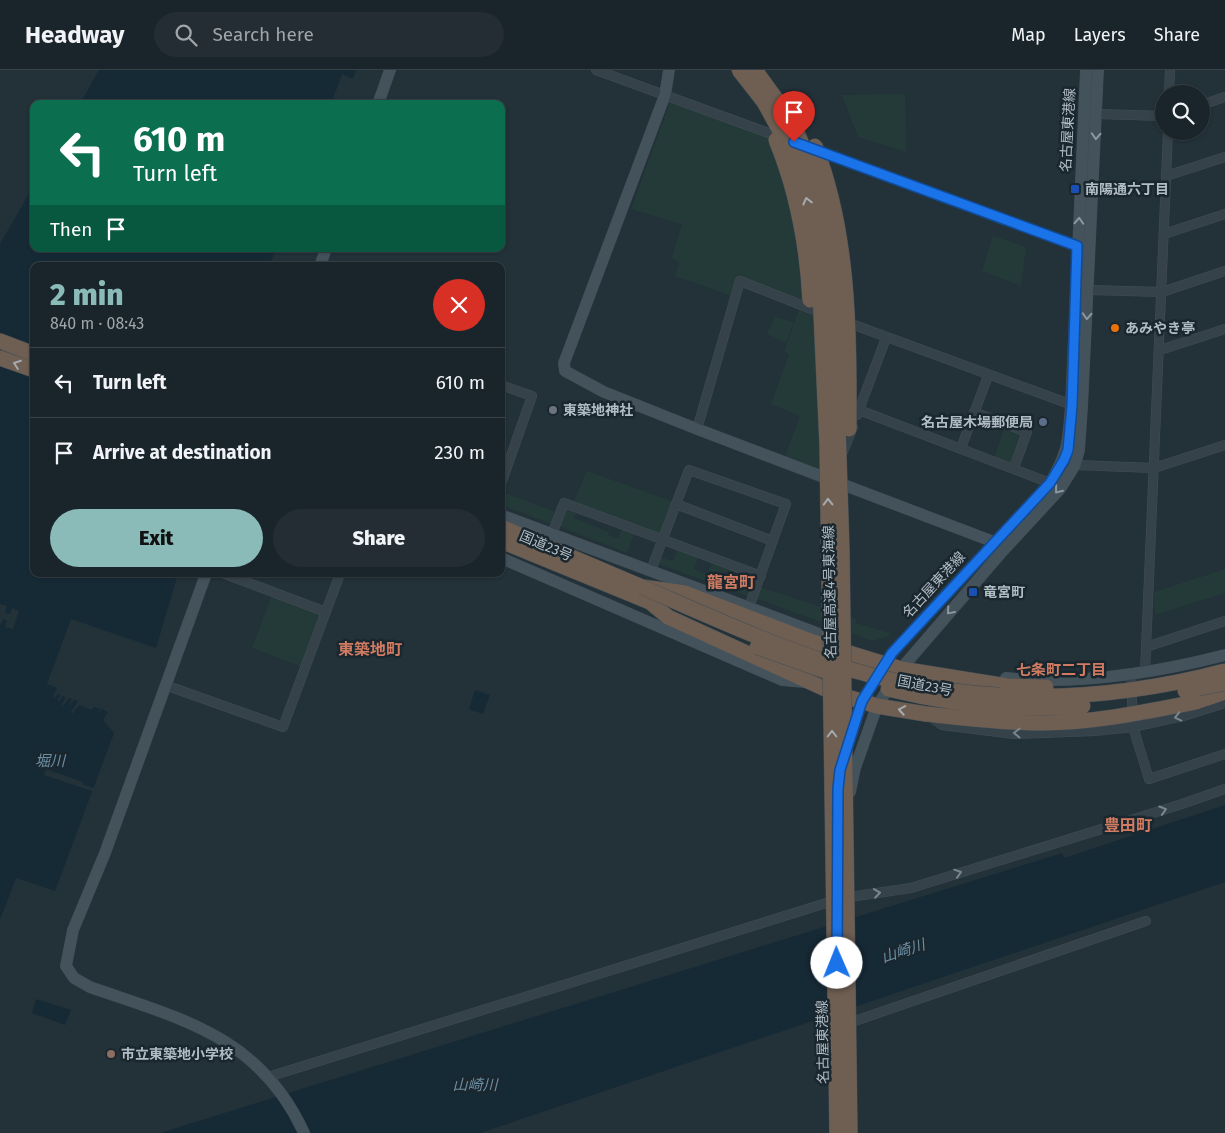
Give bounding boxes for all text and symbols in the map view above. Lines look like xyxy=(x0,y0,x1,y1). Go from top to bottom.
search box xyxy=(154,12,504,57)
text: Headway xyxy=(25,21,124,49)
icon: search xyxy=(172,21,200,49)
text: Search here xyxy=(212,23,314,46)
text: Map xyxy=(1011,24,1046,46)
text: Layers xyxy=(1074,24,1126,46)
text: Share xyxy=(1154,24,1200,46)
map controls xyxy=(1155,85,1210,140)
button: search xyxy=(1155,85,1210,140)
street label: 名古屋東港線 xyxy=(1057,88,1079,172)
pin xyxy=(773,91,815,142)
icon: arrive xyxy=(780,98,808,126)
text: 610 m xyxy=(133,118,225,160)
icon: left xyxy=(50,120,115,185)
one-way arrow xyxy=(1090,132,1101,140)
text: Turn left xyxy=(133,160,217,187)
place label: 南陽通六丁目 xyxy=(1085,181,1169,198)
marker: 南陽通六丁目 xyxy=(1069,183,1081,195)
one-way arrow xyxy=(802,196,813,205)
icon: arrive xyxy=(102,215,130,243)
one-way arrow xyxy=(1073,216,1084,224)
text: Then xyxy=(50,218,92,241)
text: 2 min xyxy=(50,277,123,313)
button: close xyxy=(433,279,485,331)
one-way arrow xyxy=(1082,312,1093,320)
text: 840 m · 08:43 xyxy=(50,314,144,333)
place label: あみやき亭 xyxy=(1125,320,1195,337)
marker: あみやき亭 xyxy=(1109,322,1121,334)
one-way arrow xyxy=(13,360,22,370)
icon: left xyxy=(50,369,78,397)
text: Turn left xyxy=(93,371,167,394)
text: 610 m xyxy=(436,371,485,394)
place label: 東築地神社 xyxy=(563,402,633,419)
marker: 東築地神社 xyxy=(547,404,559,416)
place label: 名古屋木場郵便局 xyxy=(921,414,1033,431)
marker: 名古屋木場郵便局 xyxy=(1037,416,1049,428)
icon: arrive xyxy=(50,439,78,467)
text: Arrive at destination xyxy=(93,441,272,464)
text: 230 m xyxy=(434,441,485,464)
one-way arrow xyxy=(1056,484,1064,493)
one-way arrow xyxy=(823,498,833,506)
button: Exit xyxy=(50,509,263,567)
button: Share xyxy=(273,509,485,567)
street label: 名古屋高速4号東海線 xyxy=(820,525,840,659)
street label: 国道23号 xyxy=(517,527,575,565)
street label: 名古屋東港線 xyxy=(899,548,969,622)
district label: 龍宮町 xyxy=(707,573,755,592)
place label: 竜宮町 xyxy=(983,584,1025,601)
marker: 竜宮町 xyxy=(967,586,979,598)
one-way arrow xyxy=(947,606,956,615)
district label: 東築地町 xyxy=(338,640,402,659)
district label: 七条町二丁目 xyxy=(1016,661,1106,679)
street label: 国道23号 xyxy=(896,672,954,700)
one-way arrow xyxy=(897,705,906,715)
one-way arrow xyxy=(1174,711,1183,722)
one-way arrow xyxy=(1013,728,1021,738)
one-way arrow xyxy=(827,730,837,738)
water label: 堀川 xyxy=(35,752,67,770)
one-way arrow xyxy=(1159,806,1167,816)
district label: 豊田町 xyxy=(1104,816,1152,835)
one-way arrow xyxy=(953,869,961,879)
one-way arrow xyxy=(873,889,881,899)
water label: 山崎川 xyxy=(879,935,929,967)
position arrow xyxy=(810,936,862,988)
street label: 名古屋東港線 xyxy=(814,1000,832,1084)
place label: 市立東築地小学校 xyxy=(121,1046,233,1063)
marker: 市立東築地小学校 xyxy=(105,1048,117,1060)
water label: 山崎川 xyxy=(452,1076,499,1094)

